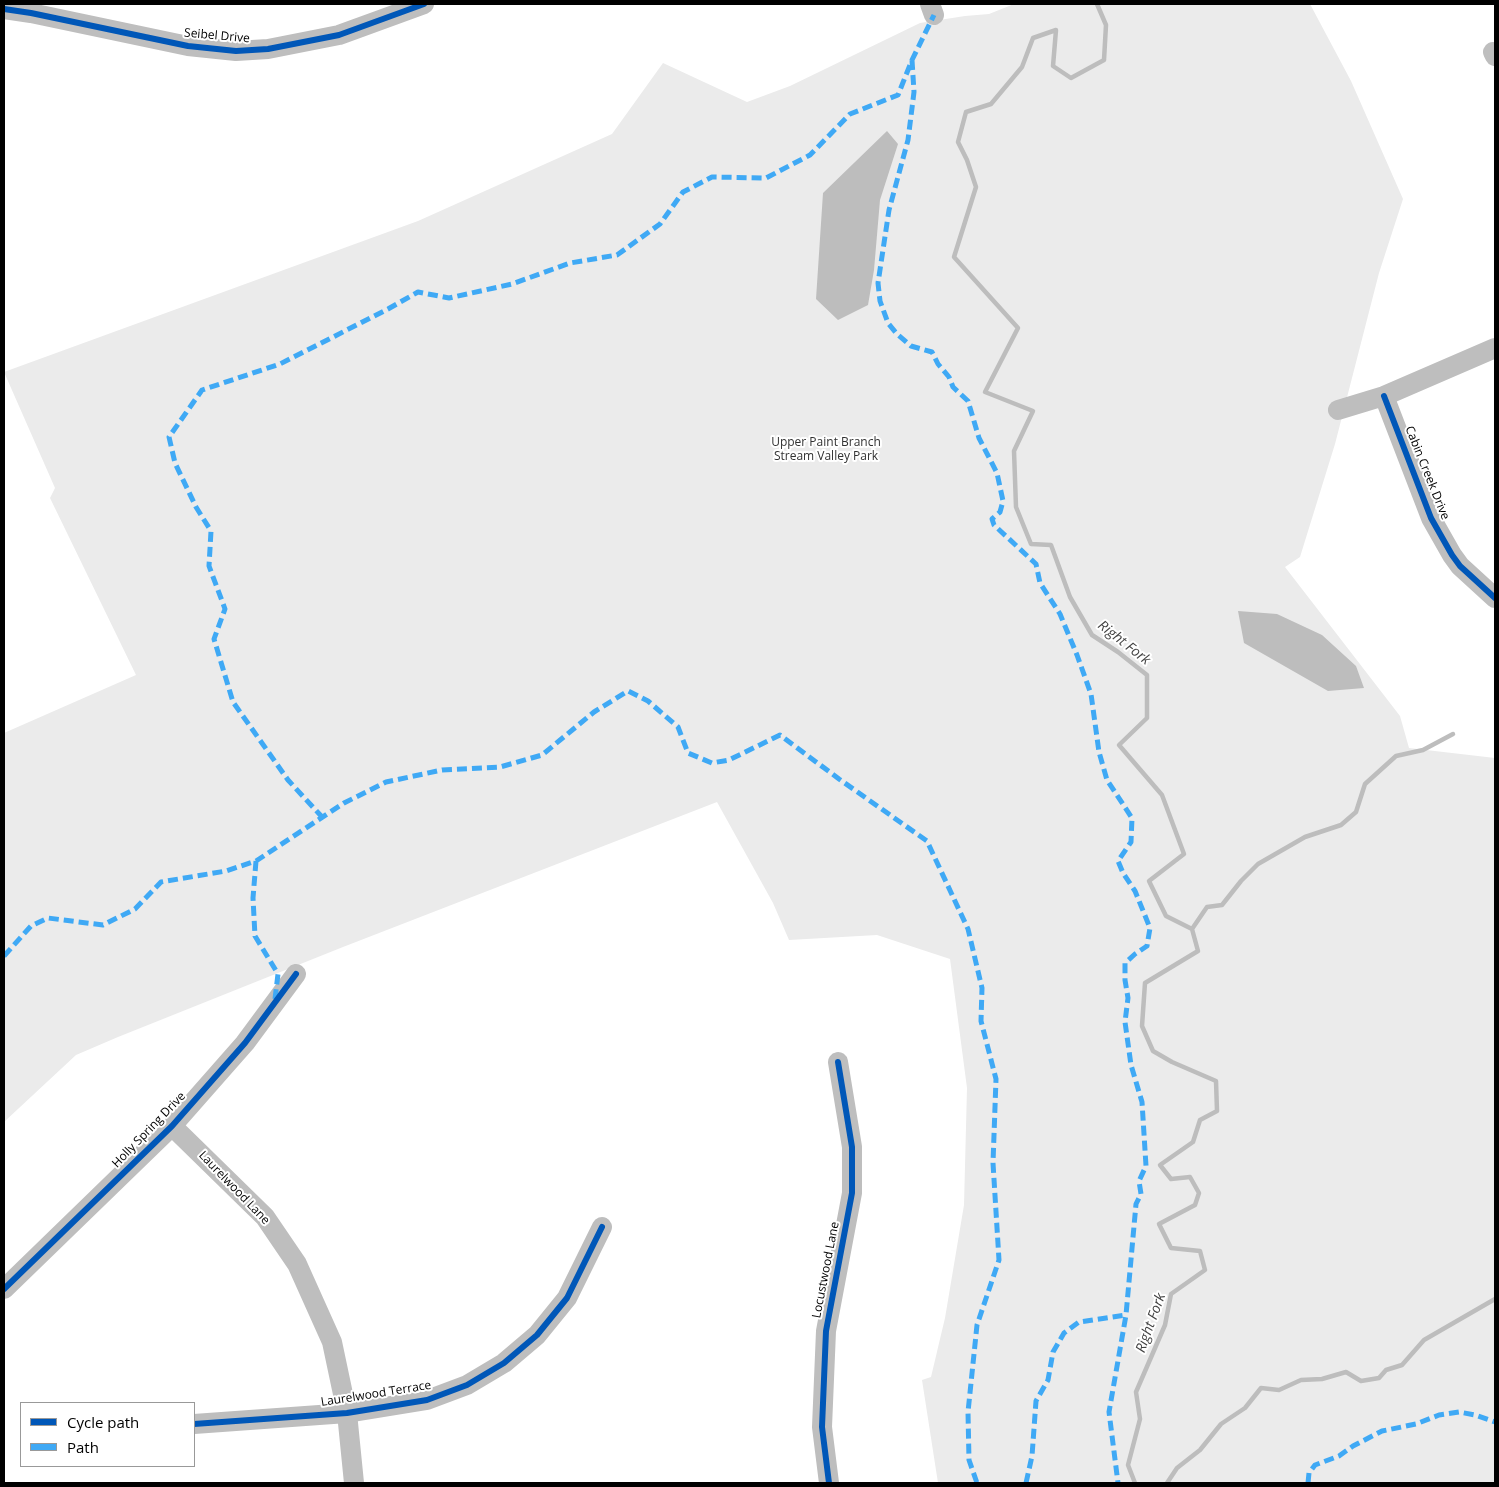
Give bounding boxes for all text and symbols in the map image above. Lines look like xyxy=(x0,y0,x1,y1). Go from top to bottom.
street label: Seibel Drive xyxy=(184,26,250,46)
street label: Cabin Creek Drive xyxy=(1402,424,1452,522)
park label: Upper Paint Branch Stream Valley Park xyxy=(771,436,881,464)
water label: Right Fork xyxy=(1094,617,1154,669)
street label: Holly Spring Drive xyxy=(109,1089,189,1171)
street label: Laurelwood Lane xyxy=(195,1148,273,1228)
street label: Locustwood Lane xyxy=(810,1221,842,1319)
water label: Right Fork xyxy=(1132,1291,1170,1355)
street label: Laurelwood Terrace xyxy=(320,1378,432,1410)
legend xyxy=(20,1402,195,1467)
text: Cycle path xyxy=(67,1412,139,1432)
text: Path xyxy=(67,1437,99,1457)

